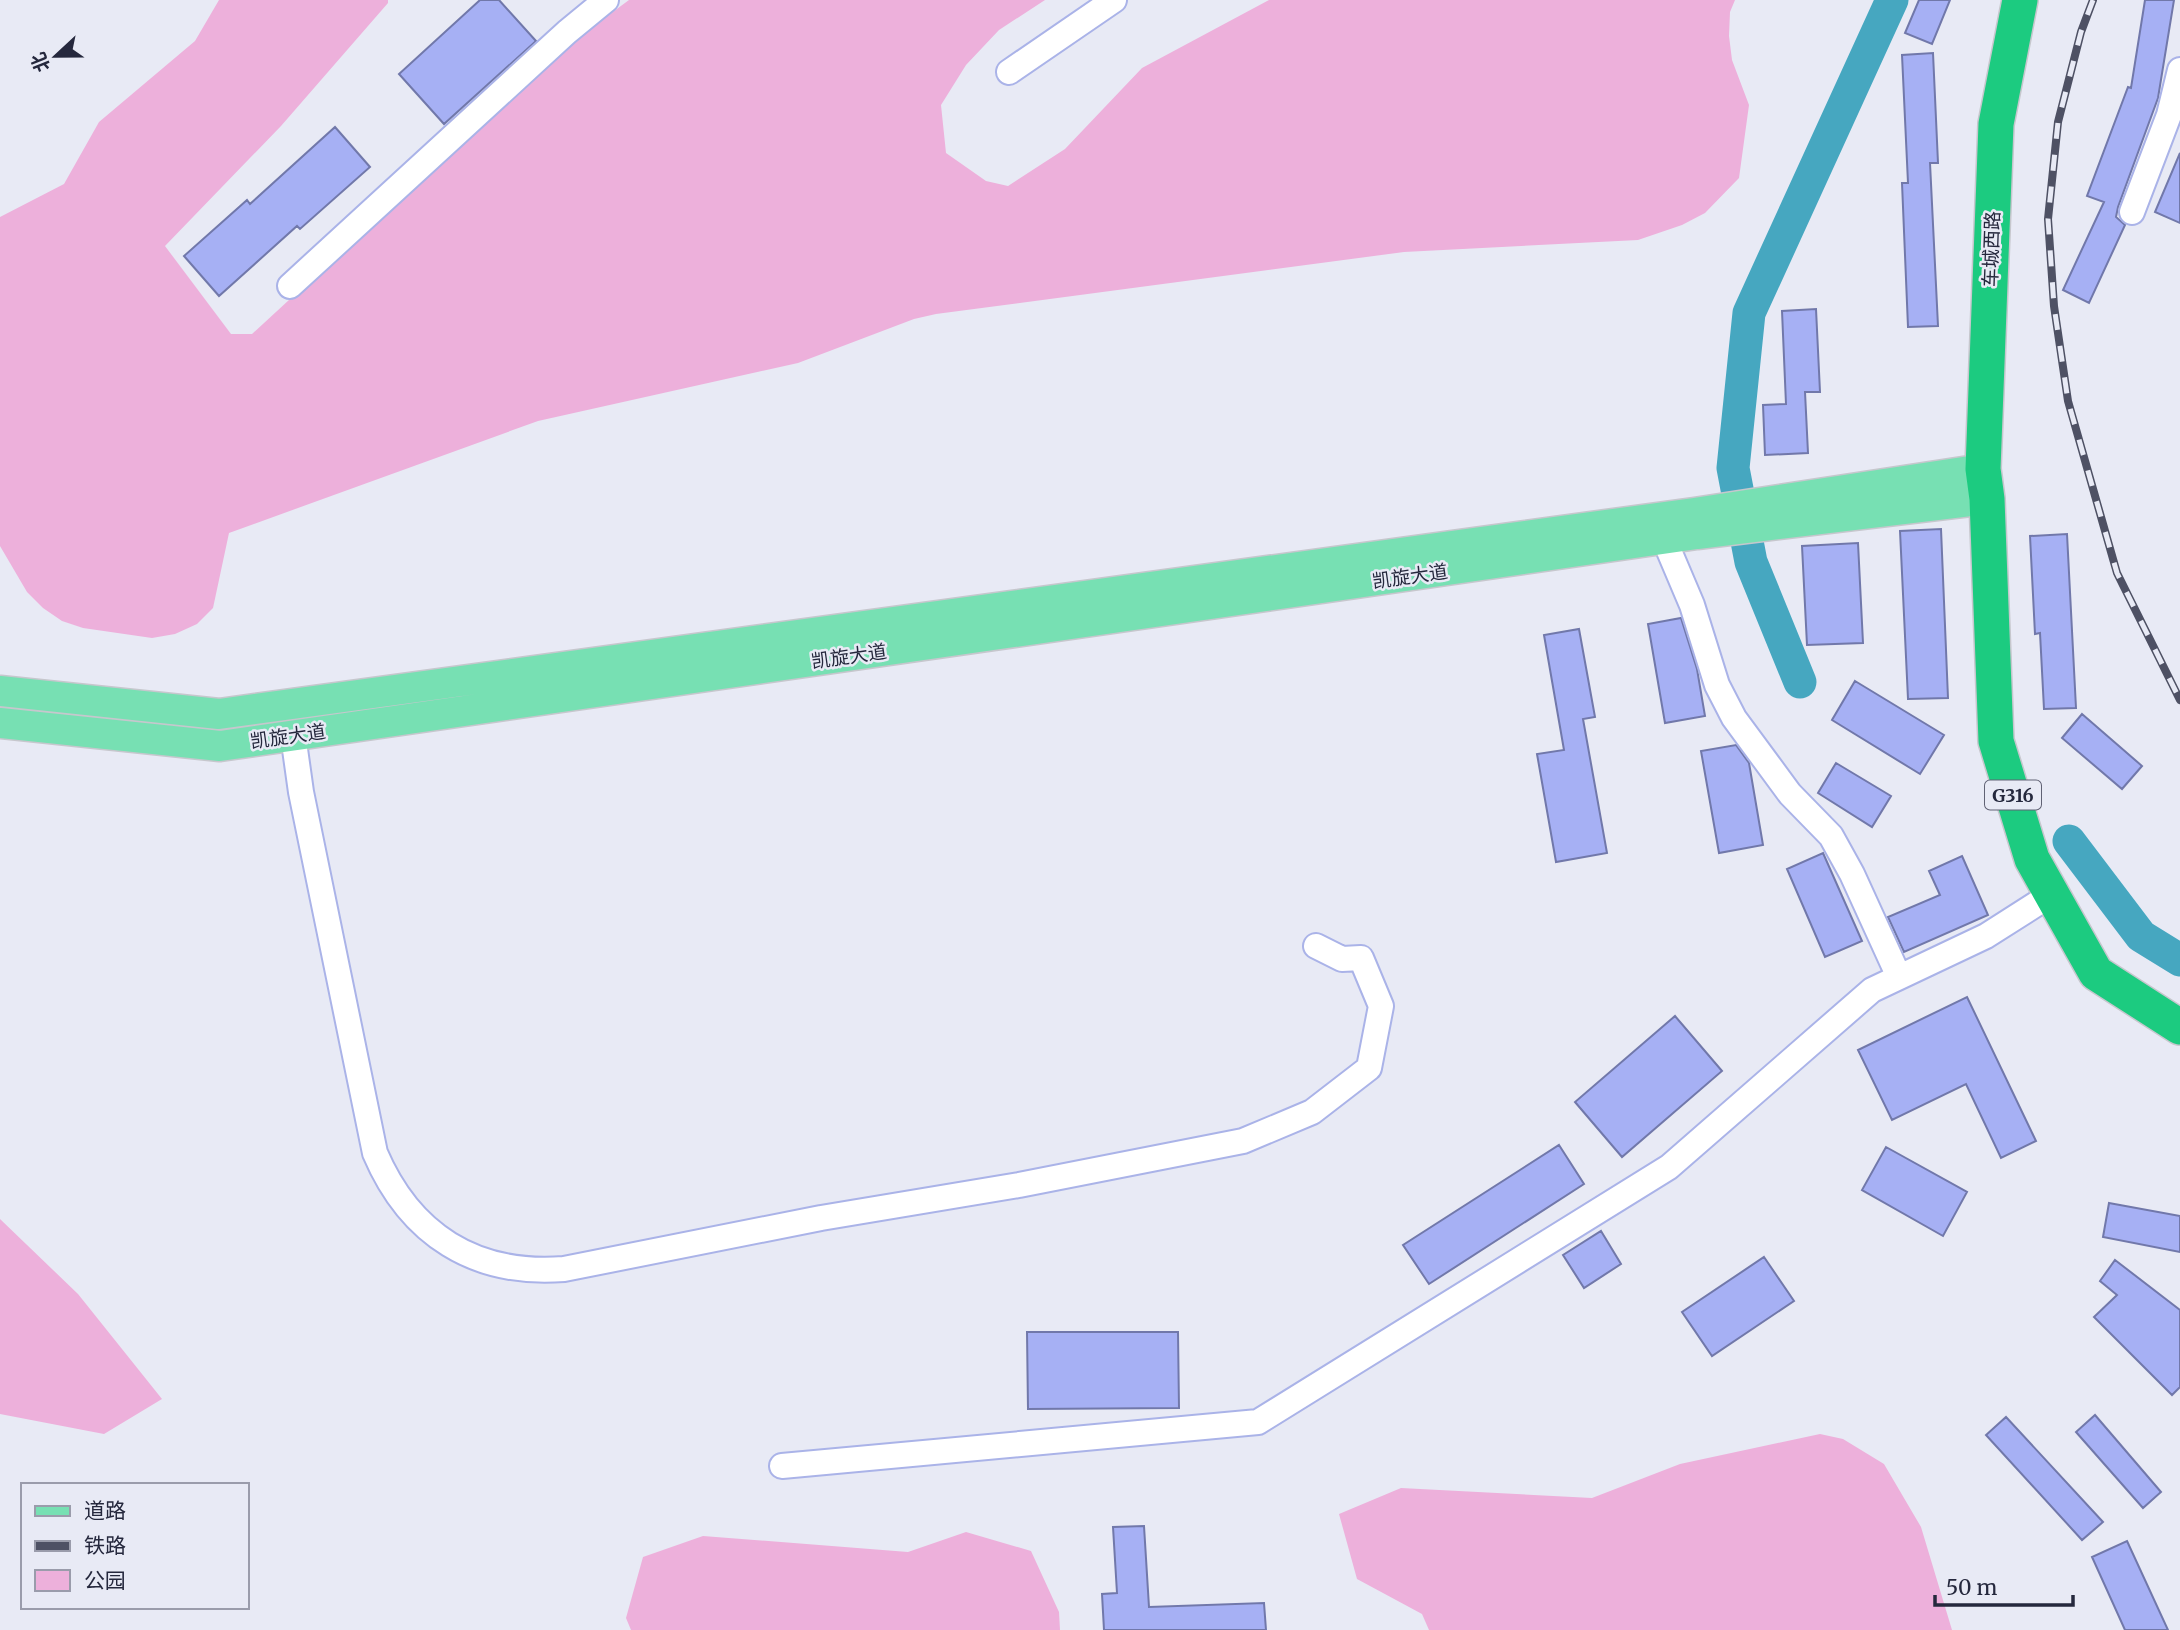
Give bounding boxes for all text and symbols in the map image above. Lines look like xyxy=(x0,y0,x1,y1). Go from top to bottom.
north arrow xyxy=(21,21,91,91)
text: 北 xyxy=(26,49,55,76)
street label: 车城西路 xyxy=(1978,211,2004,287)
street label: 凯旋大道 xyxy=(1371,559,1449,593)
street label: 凯旋大道 xyxy=(810,639,888,673)
street label: 凯旋大道 xyxy=(249,719,327,753)
road number: G316 xyxy=(1985,780,2041,810)
legend xyxy=(21,1483,248,1609)
text: 道路 xyxy=(84,1497,126,1524)
text: 铁路 xyxy=(84,1532,126,1559)
scale bar xyxy=(1935,1564,2073,1608)
text: 公园 xyxy=(84,1567,126,1594)
text: 50 m xyxy=(1946,1574,1997,1601)

